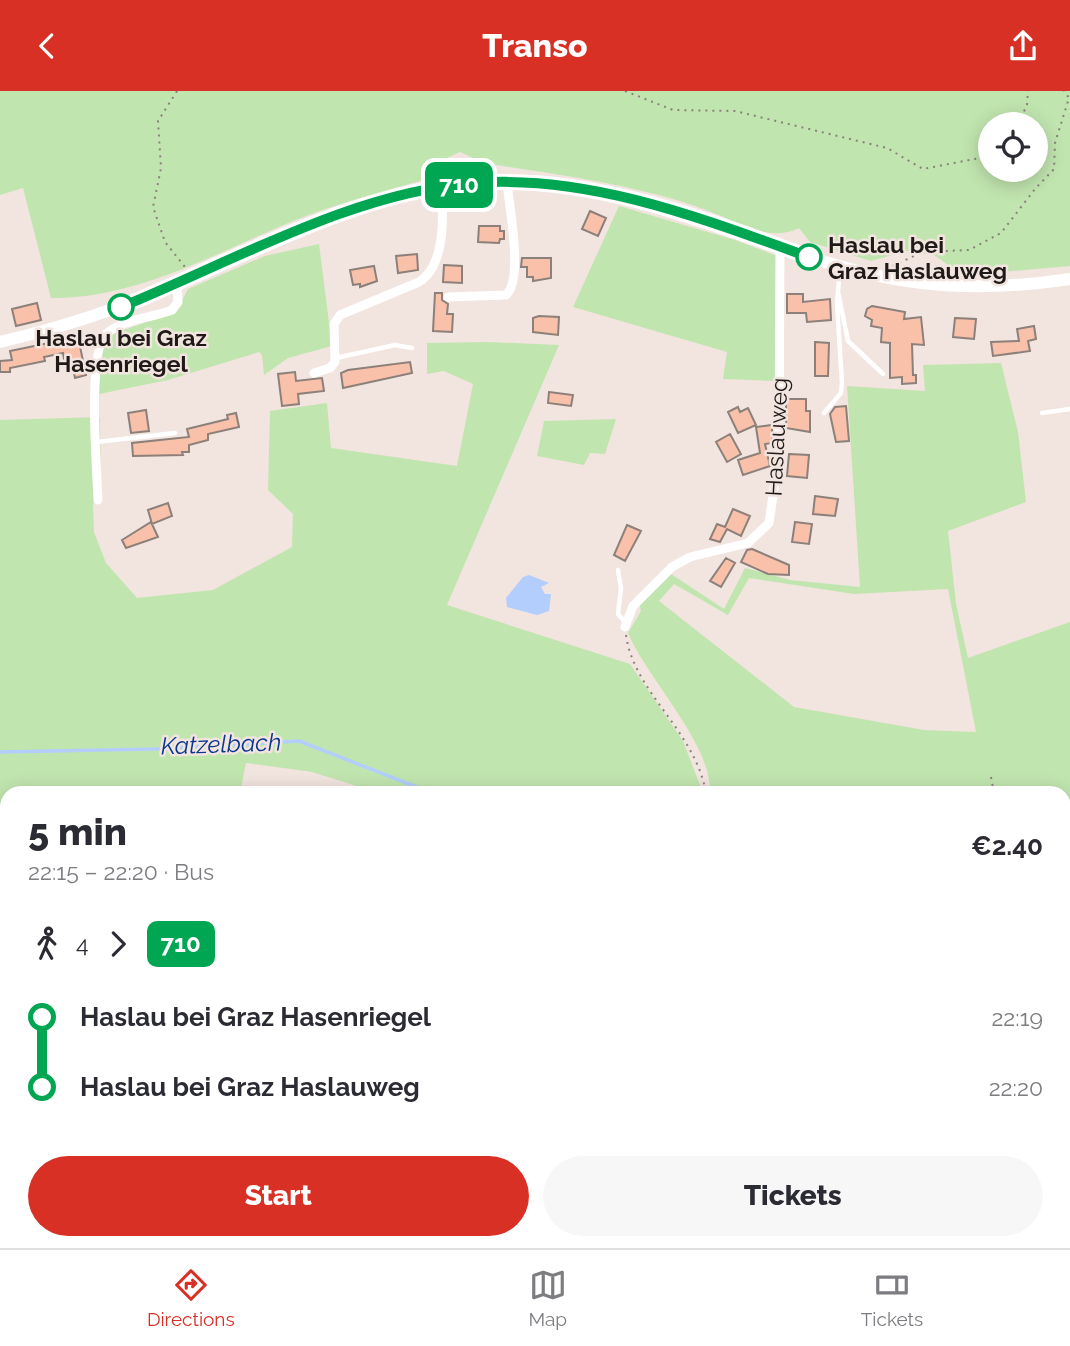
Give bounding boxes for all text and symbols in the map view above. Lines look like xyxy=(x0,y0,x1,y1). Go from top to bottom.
icon: back xyxy=(28,27,66,65)
text: Transo xyxy=(482,27,588,64)
icon: share xyxy=(1004,27,1042,65)
map controls xyxy=(978,112,1048,182)
button: locate xyxy=(978,112,1048,182)
line badge: 710 xyxy=(419,162,499,208)
text: 710 xyxy=(439,170,479,199)
place label: Haslau bei Graz Haslauweg xyxy=(828,231,1007,284)
marker: Haslau bei Graz Haslauweg xyxy=(796,244,822,270)
marker: Haslau bei Graz Hasenriegel xyxy=(108,294,134,320)
place label: Haslau bei Graz Hasenriegel xyxy=(35,324,207,377)
street label: Haslauweg xyxy=(759,377,793,497)
water label: Katzelbach xyxy=(160,727,282,761)
text: 5 min xyxy=(28,809,127,854)
text: €2.40 xyxy=(971,831,1043,861)
text: 22:15 – 22:20 · Bus xyxy=(28,858,214,885)
icon: walk xyxy=(28,925,66,963)
icon: forward xyxy=(99,925,137,963)
text: 710 xyxy=(161,929,201,958)
text: 4 xyxy=(76,930,89,957)
text: Haslau bei Graz Hasenriegel xyxy=(80,1002,431,1032)
text: 22:19 xyxy=(991,1004,1043,1031)
text: Haslau bei Graz Haslauweg xyxy=(80,1072,420,1102)
text: 22:20 xyxy=(989,1074,1043,1101)
button: Start xyxy=(28,1156,529,1236)
button: Tickets xyxy=(543,1156,1043,1236)
tab: Directions xyxy=(147,1266,235,1330)
tab: Map xyxy=(528,1266,567,1330)
tab: Tickets xyxy=(861,1266,923,1330)

